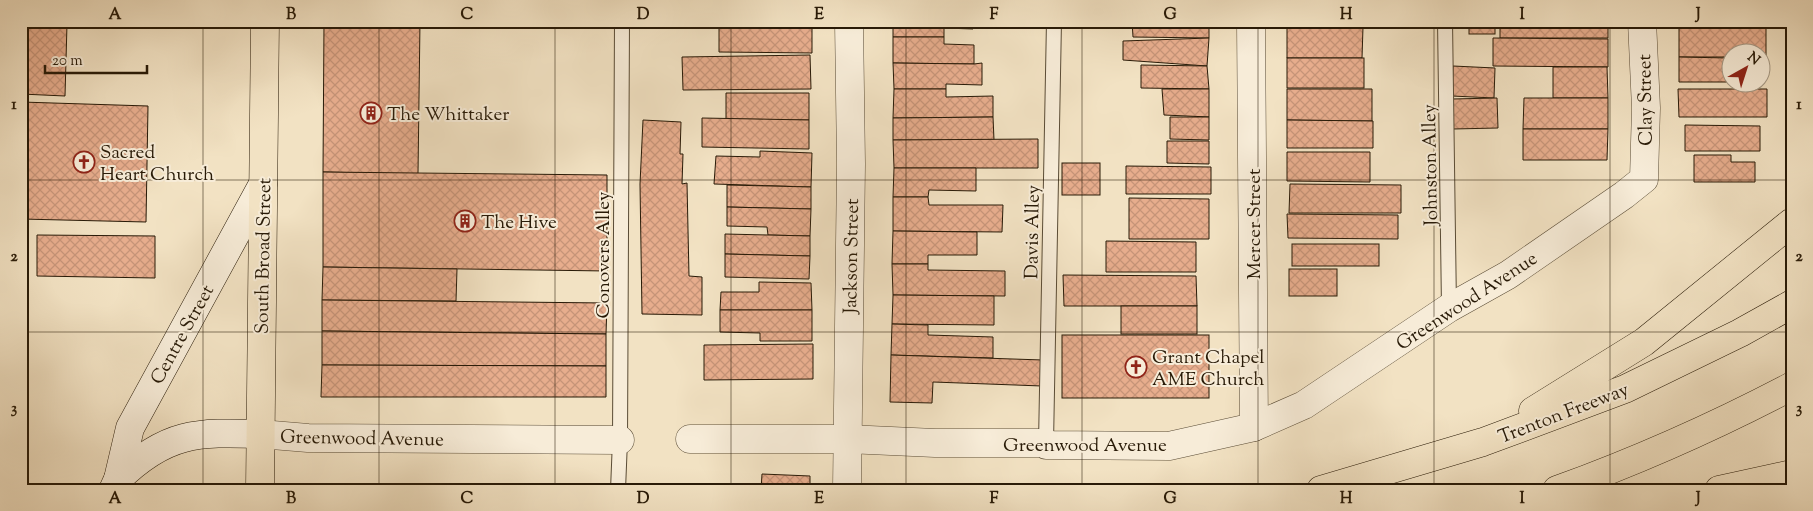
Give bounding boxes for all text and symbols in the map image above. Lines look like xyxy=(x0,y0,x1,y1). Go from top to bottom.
text: A xyxy=(109,4,122,27)
text: B xyxy=(286,4,296,27)
text: C xyxy=(461,4,474,27)
text: D xyxy=(637,4,650,27)
text: E xyxy=(814,4,824,27)
text: F xyxy=(990,4,999,27)
text: G xyxy=(1163,4,1177,27)
text: H xyxy=(1340,4,1353,27)
text: I xyxy=(1519,4,1525,27)
text: J xyxy=(1694,4,1701,27)
scale bar xyxy=(45,42,148,74)
north arrow xyxy=(1720,42,1770,92)
text: N xyxy=(1742,48,1764,71)
text: 20 m xyxy=(52,51,83,72)
street label: Clay Street xyxy=(1632,53,1661,146)
text: 1 xyxy=(11,94,17,117)
text: 1 xyxy=(1796,94,1802,117)
building icon: The Whittaker xyxy=(359,101,383,125)
place label: The Whittaker xyxy=(387,102,510,129)
street label: Johnston Alley xyxy=(1417,103,1446,227)
place label: Sacred Heart Church xyxy=(100,140,214,189)
church icon: Sacred Heart Church xyxy=(72,150,96,174)
street label: Mercer Street xyxy=(1242,168,1269,279)
street label: South Broad Street xyxy=(250,177,279,334)
street label: Davis Alley xyxy=(1019,184,1048,279)
street label: Conovers Alley xyxy=(591,191,618,318)
street label: Jackson Street xyxy=(838,198,867,315)
building icon: The Hive xyxy=(453,209,477,233)
place label: The Hive xyxy=(481,210,557,237)
text: 2 xyxy=(10,246,18,269)
street label: Greenwood Avenue xyxy=(1391,246,1544,358)
text: 2 xyxy=(1795,246,1803,269)
street label: Centre Street xyxy=(145,280,222,390)
place label: Grant Chapel AME Church xyxy=(1152,345,1265,394)
church icon: Grant Chapel AME Church xyxy=(1124,355,1148,379)
street label: Trenton Freeway xyxy=(1495,377,1634,452)
text: 3 xyxy=(11,398,18,421)
text: 3 xyxy=(1796,398,1803,421)
street label: Greenwood Avenue xyxy=(280,425,444,454)
street label: Greenwood Avenue xyxy=(1003,433,1167,460)
text: A xyxy=(109,488,122,511)
text: B xyxy=(286,488,296,511)
text: C xyxy=(461,488,474,511)
text: D xyxy=(637,488,650,511)
text: E xyxy=(814,488,824,511)
text: F xyxy=(990,488,999,511)
text: G xyxy=(1163,488,1177,511)
text: H xyxy=(1340,488,1353,511)
text: I xyxy=(1519,488,1525,511)
text: J xyxy=(1694,488,1701,511)

